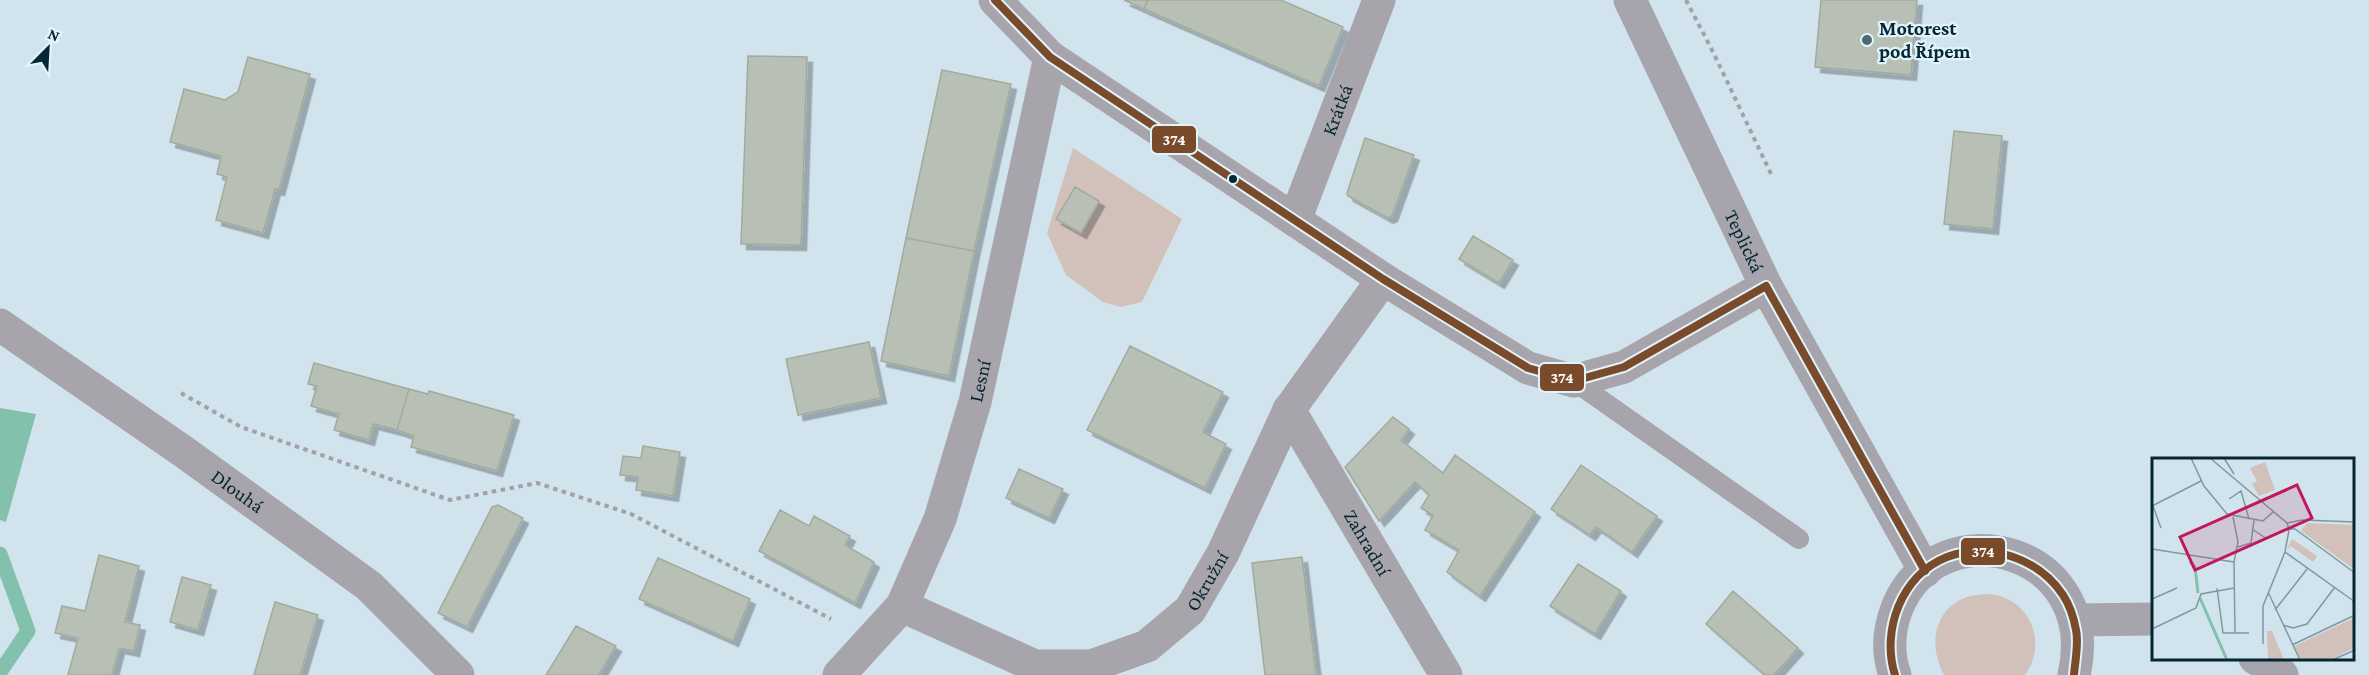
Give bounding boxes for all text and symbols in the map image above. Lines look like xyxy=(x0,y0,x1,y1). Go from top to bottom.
place label: Motorest pod Řípem xyxy=(1879,17,1971,62)
north arrow xyxy=(18,18,78,78)
text: N xyxy=(45,25,62,45)
marker: Motorest pod Řípem xyxy=(1860,33,1874,47)
street label: Krátká xyxy=(1317,81,1357,138)
line badge: 374 xyxy=(1151,125,1197,154)
text: 374 xyxy=(1162,131,1186,148)
unlabelled marker xyxy=(1227,173,1239,185)
street label: Teplická xyxy=(1720,206,1769,276)
street label: Lesní xyxy=(964,357,995,404)
line badge: 374 xyxy=(1539,363,1585,392)
text: 374 xyxy=(1550,369,1574,386)
inset map xyxy=(2152,458,2354,660)
street label: Dlouhá xyxy=(207,465,268,517)
street label: Zahradní xyxy=(1339,506,1396,580)
line badge: 374 xyxy=(1960,537,2006,566)
text: 374 xyxy=(1971,543,1995,560)
street label: Okružní xyxy=(1181,547,1233,615)

